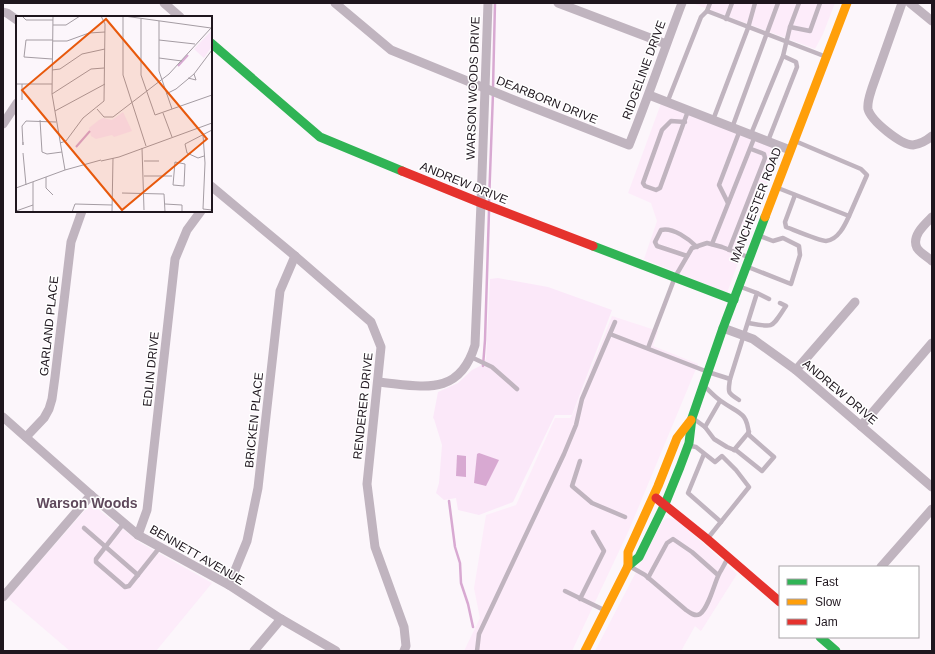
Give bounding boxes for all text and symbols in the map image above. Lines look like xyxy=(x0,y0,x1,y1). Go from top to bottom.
inset map xyxy=(16,16,212,212)
street label: WARSON WOODS DRIVE xyxy=(463,16,483,160)
street label: RIDGELINE DRIVE xyxy=(620,18,668,122)
street label: DEARBORN DRIVE xyxy=(494,73,600,127)
street label: MANCHESTER ROAD xyxy=(728,145,785,264)
street label: ANDREW DRIVE xyxy=(418,159,510,207)
street label: GARLAND PLACE xyxy=(37,275,61,377)
street label: EDLIN DRIVE xyxy=(140,331,162,407)
street label: RENDERER DRIVE xyxy=(350,352,376,460)
street label: ANDREW DRIVE xyxy=(800,357,880,427)
street label: BRICKEN PLACE xyxy=(242,372,266,468)
district label: Warson Woods xyxy=(36,495,138,511)
street label: BENNETT AVENUE xyxy=(147,522,247,588)
legend xyxy=(779,566,919,638)
text: Fast xyxy=(815,575,839,589)
text: Slow xyxy=(815,595,841,609)
text: Jam xyxy=(815,615,838,629)

